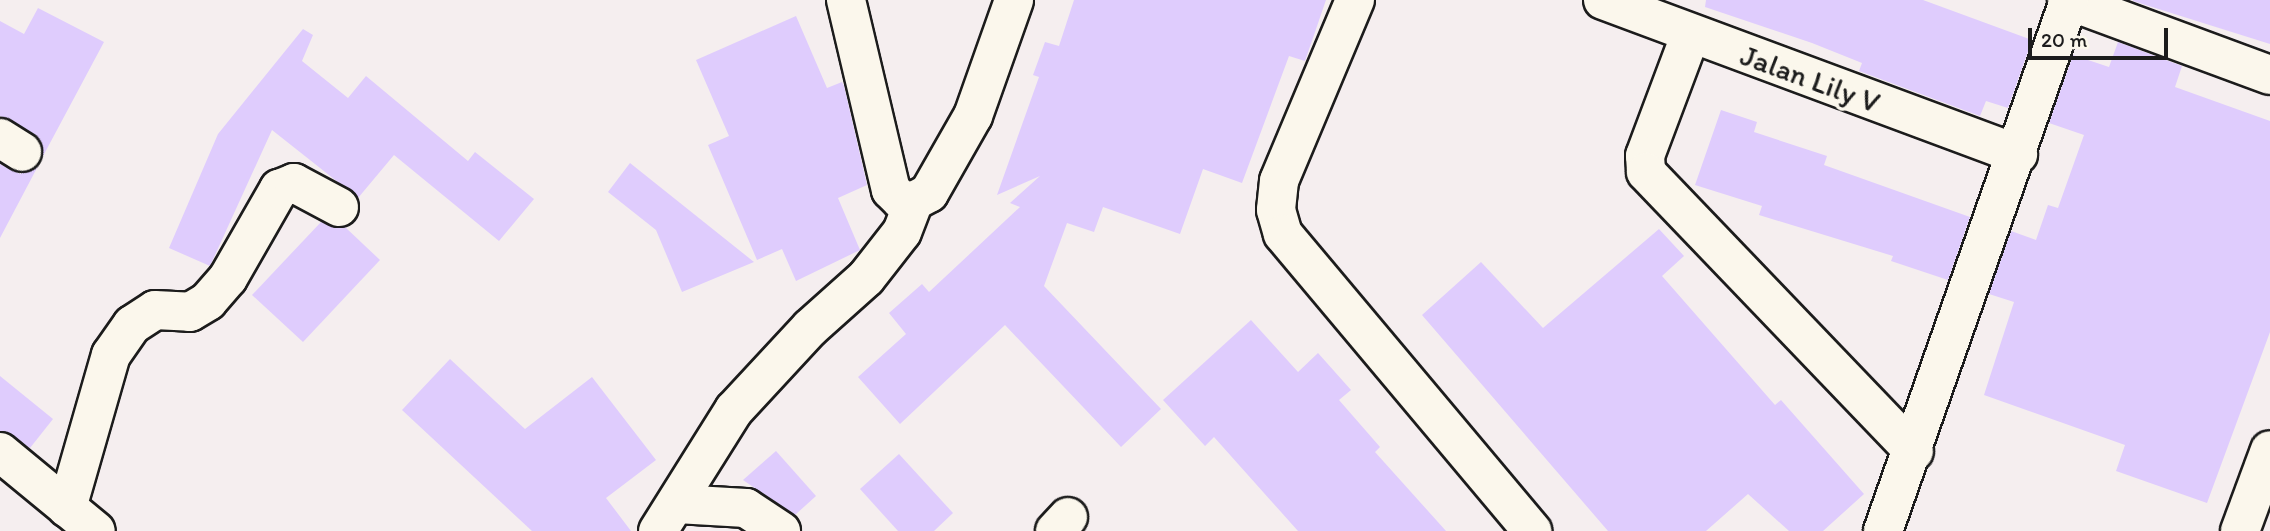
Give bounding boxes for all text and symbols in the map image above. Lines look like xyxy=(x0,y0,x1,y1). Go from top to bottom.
scale bar xyxy=(2032,14,2172,58)
text: 20 m xyxy=(2041,27,2087,52)
street label: Jalan Lily V xyxy=(1736,37,1884,121)

